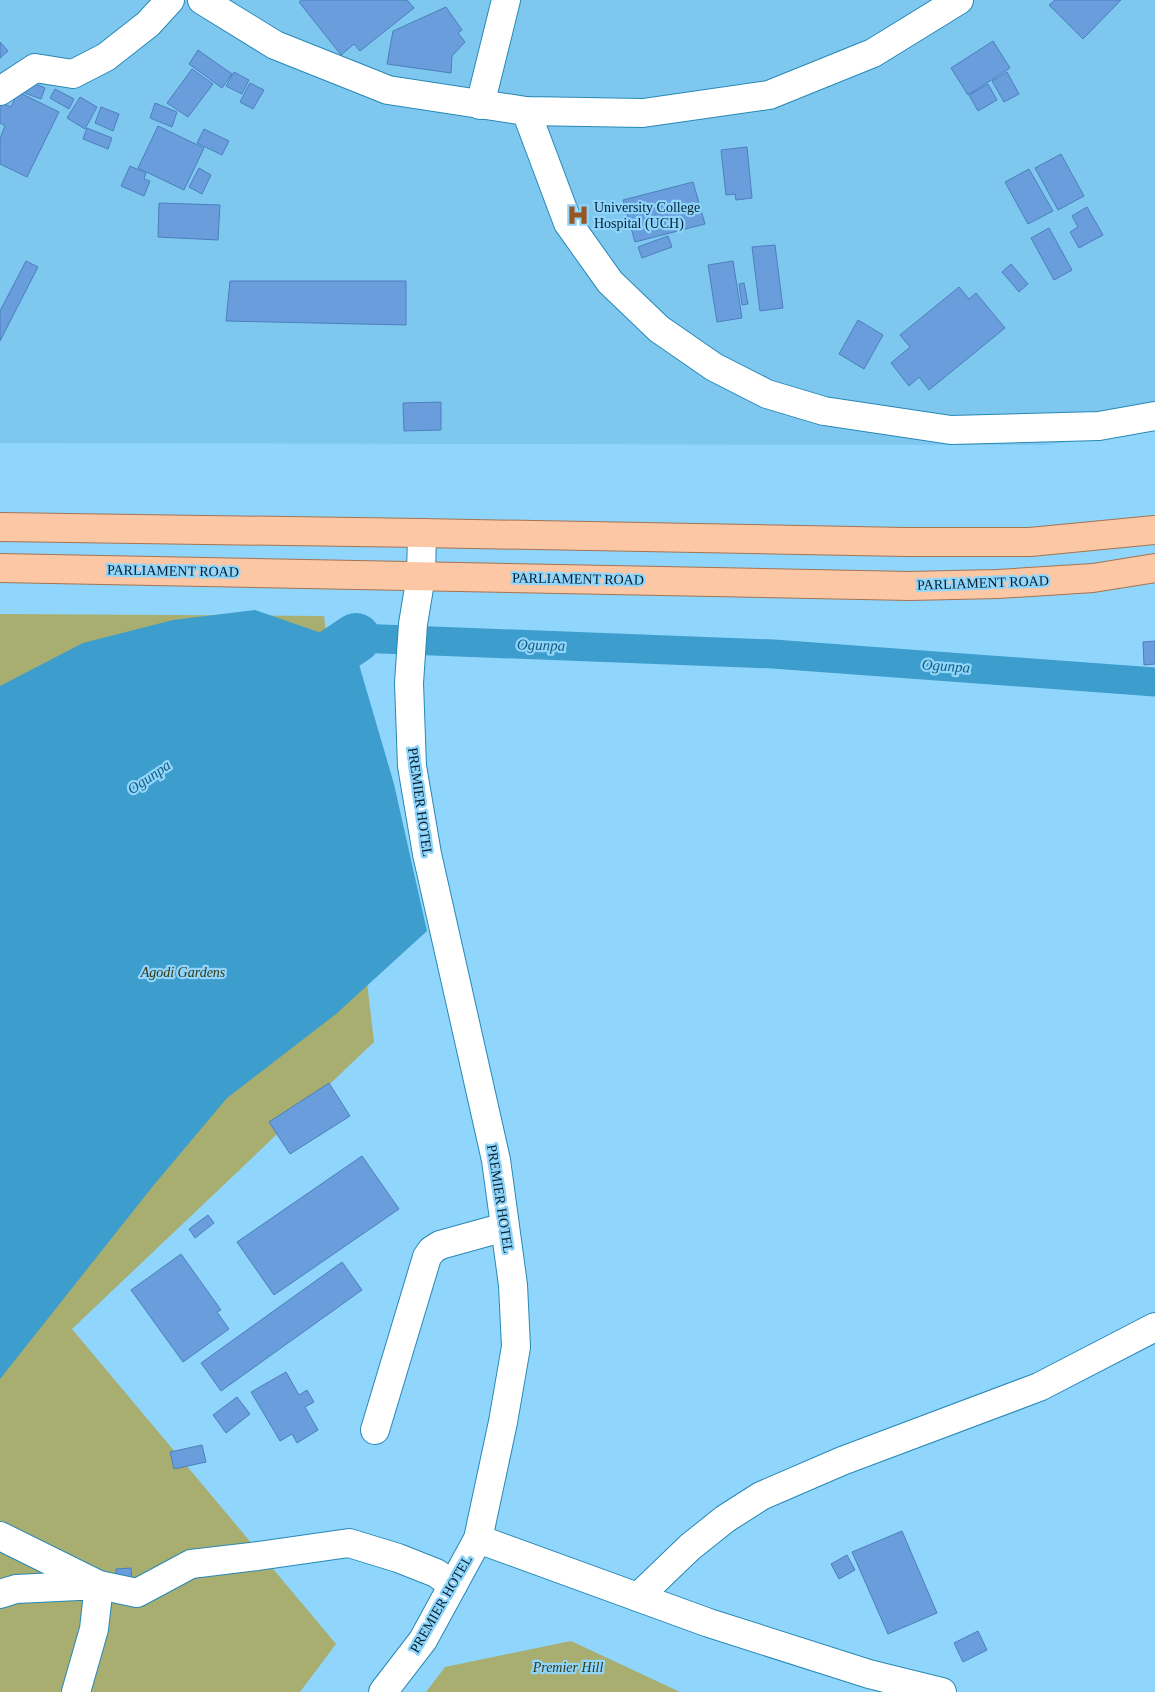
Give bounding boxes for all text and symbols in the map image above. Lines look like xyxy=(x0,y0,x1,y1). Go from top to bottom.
place label: University College Hospital (UCH) xyxy=(594,200,700,232)
hospital icon: University College Hospital (UCH) xyxy=(565,202,591,228)
street label: PARLIAMENT ROAD xyxy=(107,562,239,580)
street label: PARLIAMENT ROAD xyxy=(512,570,644,588)
street label: PARLIAMENT ROAD xyxy=(917,573,1049,593)
water label: Ogunpa xyxy=(517,636,565,654)
water label: Ogunpa xyxy=(921,656,971,676)
street label: PREMIER HOTEL xyxy=(405,746,435,858)
water label: Ogunpa xyxy=(124,757,174,797)
park label: Agodi Gardens xyxy=(140,965,226,980)
street label: PREMIER HOTEL xyxy=(484,1143,516,1255)
street label: PREMIER HOTEL xyxy=(407,1553,475,1655)
park label: Premier Hill xyxy=(532,1660,603,1675)

